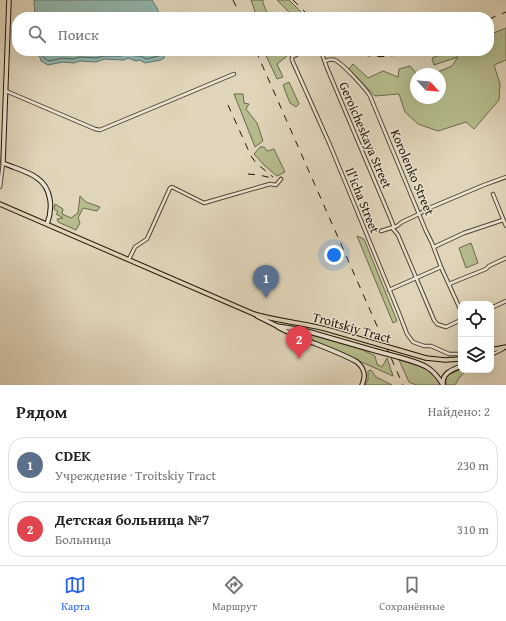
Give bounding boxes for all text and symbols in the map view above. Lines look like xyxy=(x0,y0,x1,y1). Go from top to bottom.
search box xyxy=(12,12,494,56)
icon: search xyxy=(26,23,48,45)
text: Поиск xyxy=(58,24,99,45)
north arrow xyxy=(410,68,446,104)
street label: Geroicheskaya Street xyxy=(334,79,397,192)
street label: Korolenko Street xyxy=(386,126,439,219)
street label: Il'icha Street xyxy=(341,164,384,236)
your location xyxy=(324,245,344,265)
pin: 1 xyxy=(253,265,279,298)
map controls xyxy=(458,301,494,373)
button: locate xyxy=(458,301,494,337)
street label: Troitskiy Tract xyxy=(310,307,394,348)
pin: 2 xyxy=(286,326,312,359)
button: layers xyxy=(458,337,494,373)
text: Рядом xyxy=(16,399,67,424)
text: Найдено: 2 xyxy=(428,402,490,421)
text: CDEK xyxy=(55,445,91,466)
text: 1 xyxy=(27,456,33,475)
text: 230 m xyxy=(457,456,489,475)
text: Учреждение · Troitskiy Tract xyxy=(55,466,216,485)
text: Детская больница №7 xyxy=(55,509,210,530)
text: 2 xyxy=(27,520,33,539)
text: 310 m xyxy=(457,520,489,539)
text: Больница xyxy=(55,530,111,549)
tab: Карта xyxy=(61,574,90,614)
tab: Маршрут xyxy=(212,574,257,614)
tab: Сохранённые xyxy=(379,574,445,614)

